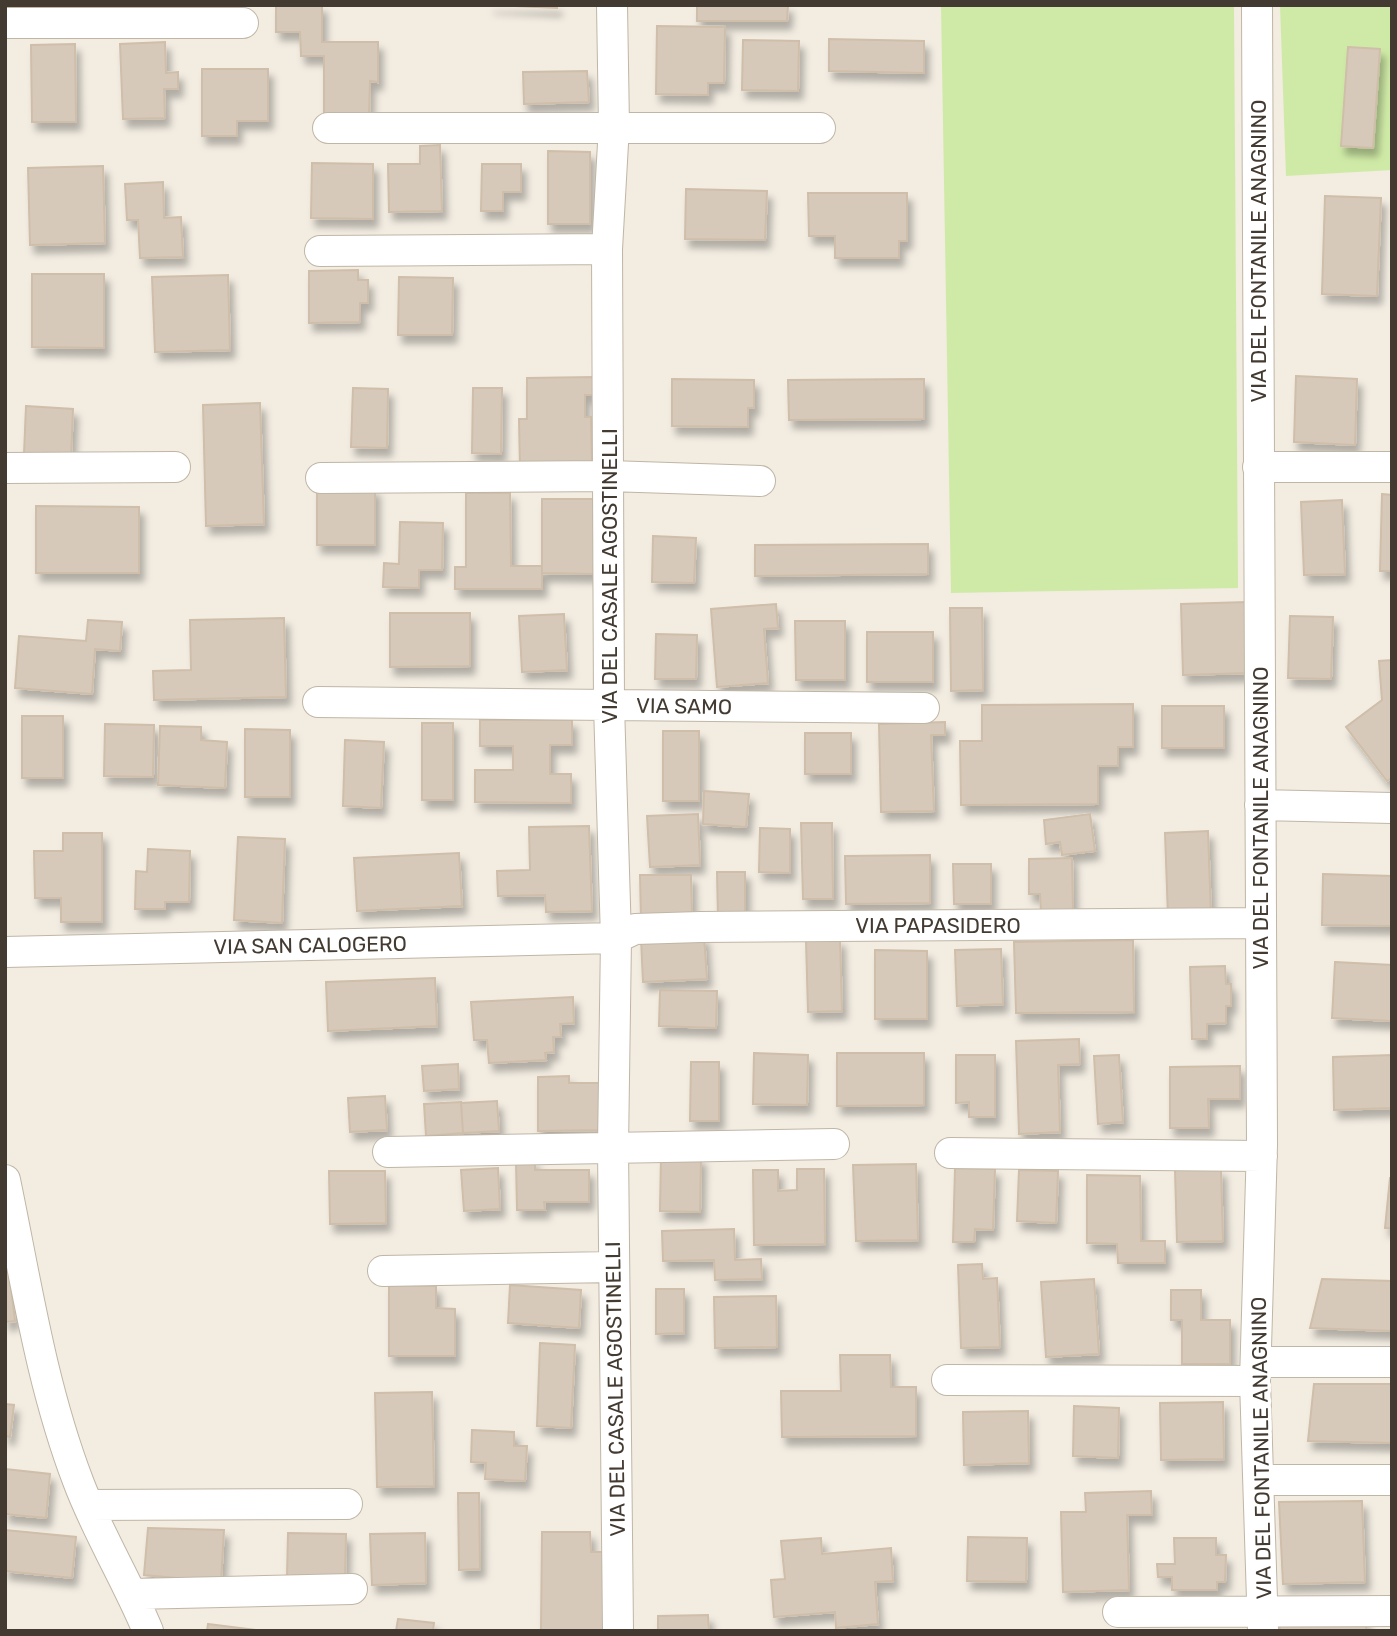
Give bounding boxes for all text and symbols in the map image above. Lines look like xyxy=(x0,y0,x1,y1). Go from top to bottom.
street label: VIA DEL FONTANILE ANAGNINO xyxy=(1246,100,1271,402)
street label: VIA DEL CASALE AGOSTINELLI xyxy=(597,428,622,724)
street label: VIA DEL FONTANILE ANAGNINO xyxy=(1248,667,1273,969)
street label: VIA SAMO xyxy=(636,693,732,719)
street label: VIA PAPASIDERO xyxy=(855,913,1021,938)
street label: VIA SAN CALOGERO xyxy=(213,931,407,959)
street label: VIA DEL CASALE AGOSTINELLI xyxy=(600,1241,630,1537)
street label: VIA DEL FONTANILE ANAGNINO xyxy=(1246,1296,1276,1600)

